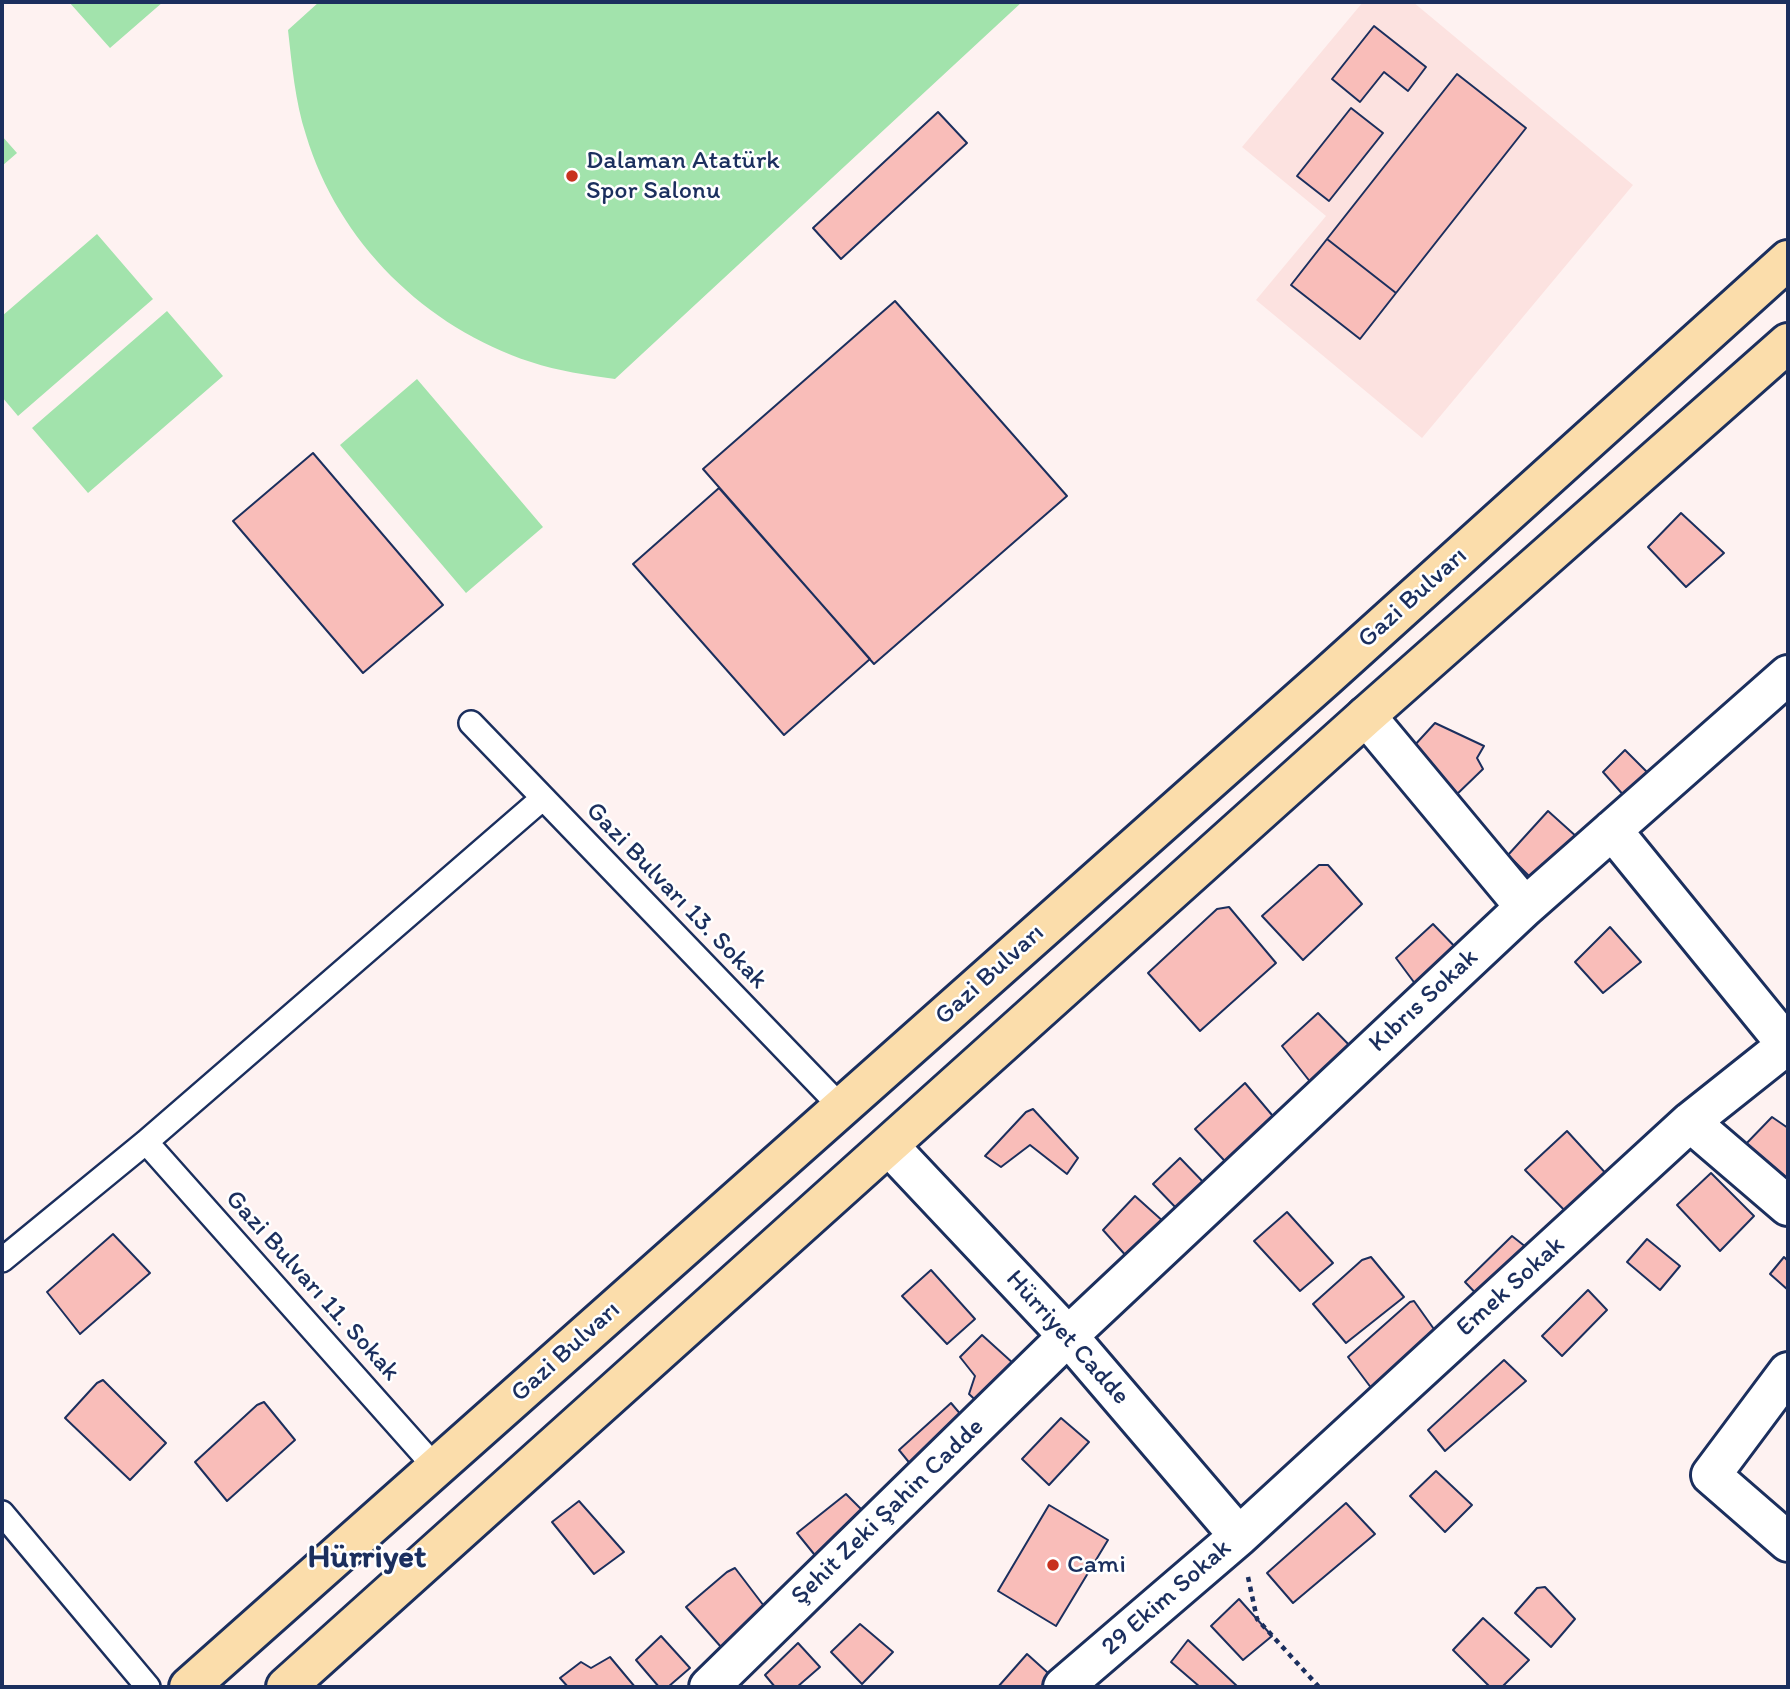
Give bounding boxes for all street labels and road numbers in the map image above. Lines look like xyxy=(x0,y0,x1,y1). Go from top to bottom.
street label: Gazi Bulvarı xyxy=(1352,541,1474,655)
street label: Gazi Bulvarı 13. Sokak xyxy=(579,796,773,996)
street label: Gazi Bulvarı xyxy=(929,918,1051,1032)
street label: Kıbrıs Sokak xyxy=(1363,943,1485,1059)
street label: Gazi Bulvarı 11. Sokak xyxy=(218,1184,406,1388)
street label: Emek Sokak xyxy=(1450,1230,1572,1344)
street label: Hürriyet Cadde xyxy=(998,1264,1136,1412)
street label: Gazi Bulvarı xyxy=(505,1295,627,1409)
street label: Şehit Zeki Şahin Cadde xyxy=(785,1412,991,1612)
street label: 29 Ekim Sokak xyxy=(1096,1533,1238,1663)

